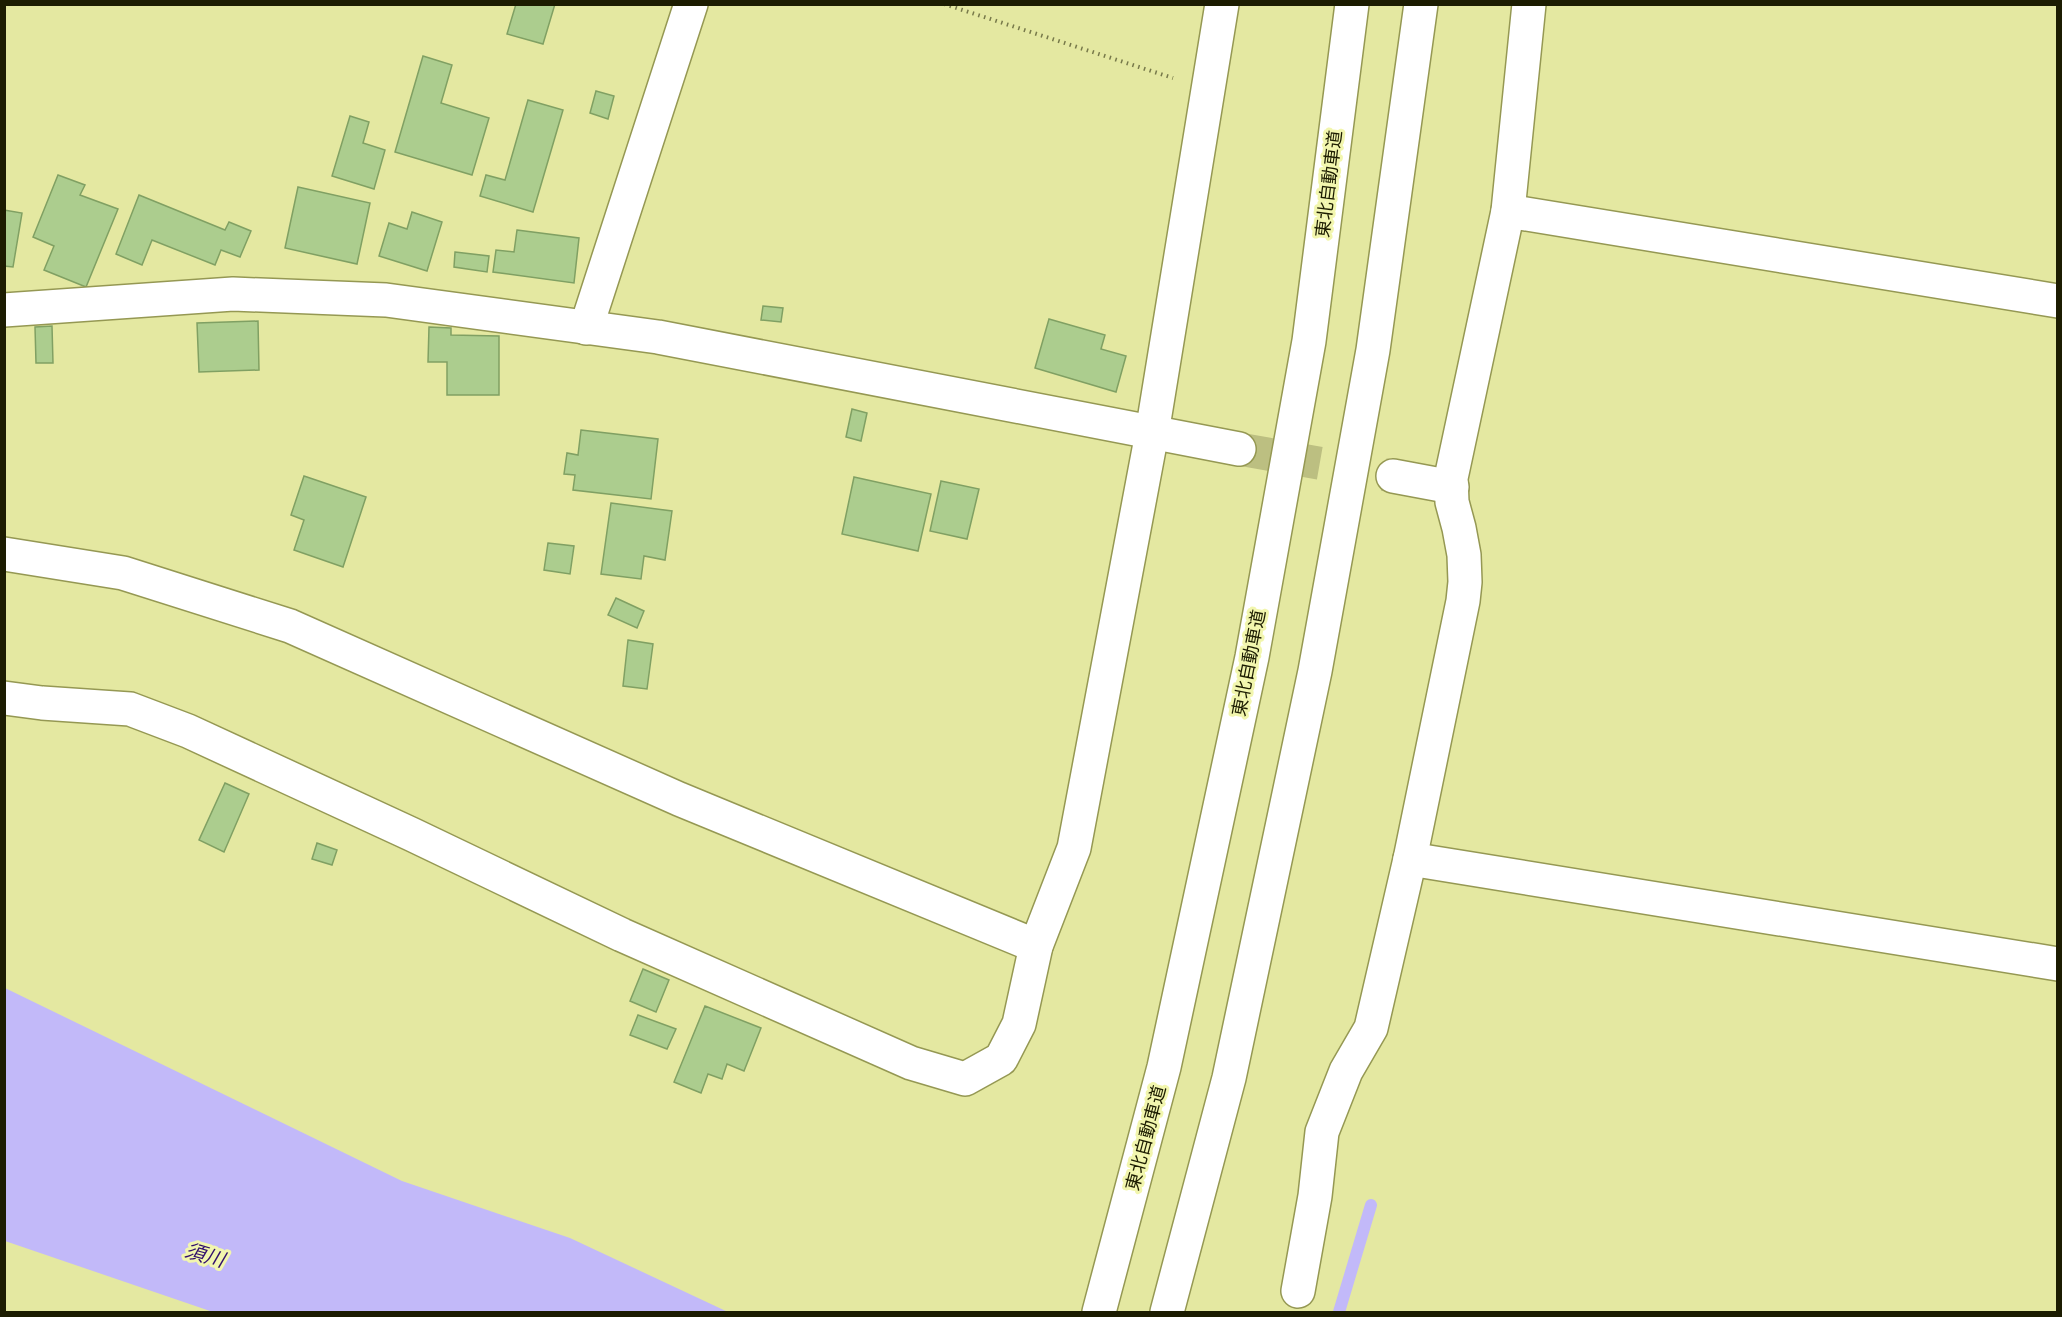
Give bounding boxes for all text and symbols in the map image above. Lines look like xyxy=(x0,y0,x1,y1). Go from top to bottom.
street label: 東北自動車道 xyxy=(1311,129,1346,239)
street label: 東北自動車道 xyxy=(1227,608,1269,718)
street label: 東北自動車道 xyxy=(1120,1083,1170,1193)
water label: 須川 xyxy=(183,1237,230,1272)

